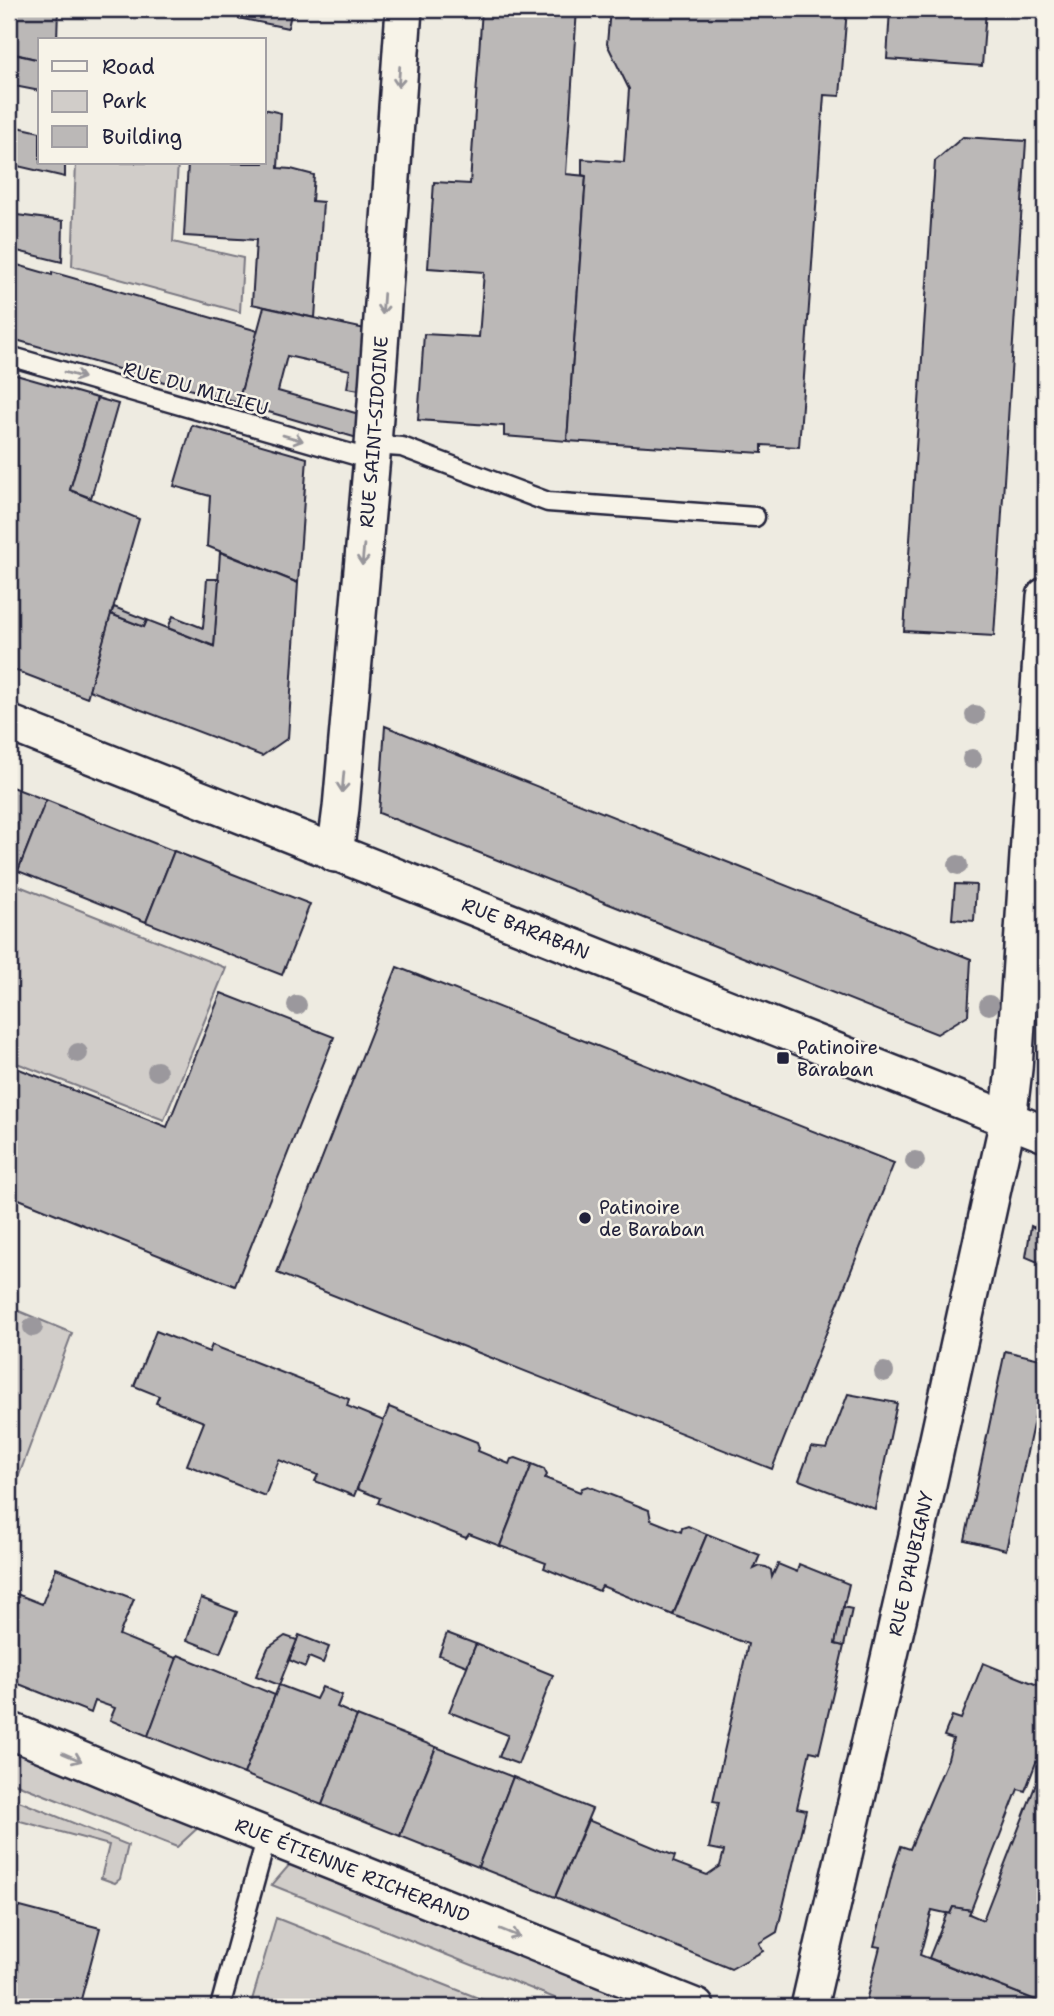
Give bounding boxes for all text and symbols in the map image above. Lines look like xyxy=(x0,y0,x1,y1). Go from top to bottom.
legend xyxy=(38,38,266,164)
text: Road xyxy=(102,53,155,81)
one-way arrow xyxy=(392,65,405,88)
text: Park xyxy=(102,87,147,115)
text: Building xyxy=(102,123,182,151)
one-way arrow xyxy=(376,292,389,315)
street label: RUE SAINT-SIDOINE xyxy=(354,335,394,529)
street label: RUE DU MILIEU xyxy=(120,356,271,421)
one-way arrow xyxy=(63,369,85,382)
one-way arrow xyxy=(282,432,304,445)
one-way arrow xyxy=(356,543,369,566)
one-way arrow xyxy=(336,770,349,792)
street label: RUE BARABAN xyxy=(458,892,593,965)
place label: Patinoire Baraban xyxy=(797,1035,878,1082)
marker: Patinoire Baraban xyxy=(775,1050,791,1066)
place label: Patinoire de Baraban xyxy=(599,1195,705,1242)
marker: Patinoire de Baraban xyxy=(577,1210,593,1226)
street label: RUE D'AUBIGNY xyxy=(883,1488,939,1639)
one-way arrow xyxy=(60,1751,82,1764)
street label: RUE ÉTIENNE RICHERAND xyxy=(231,1812,474,1929)
one-way arrow xyxy=(499,1928,520,1941)

